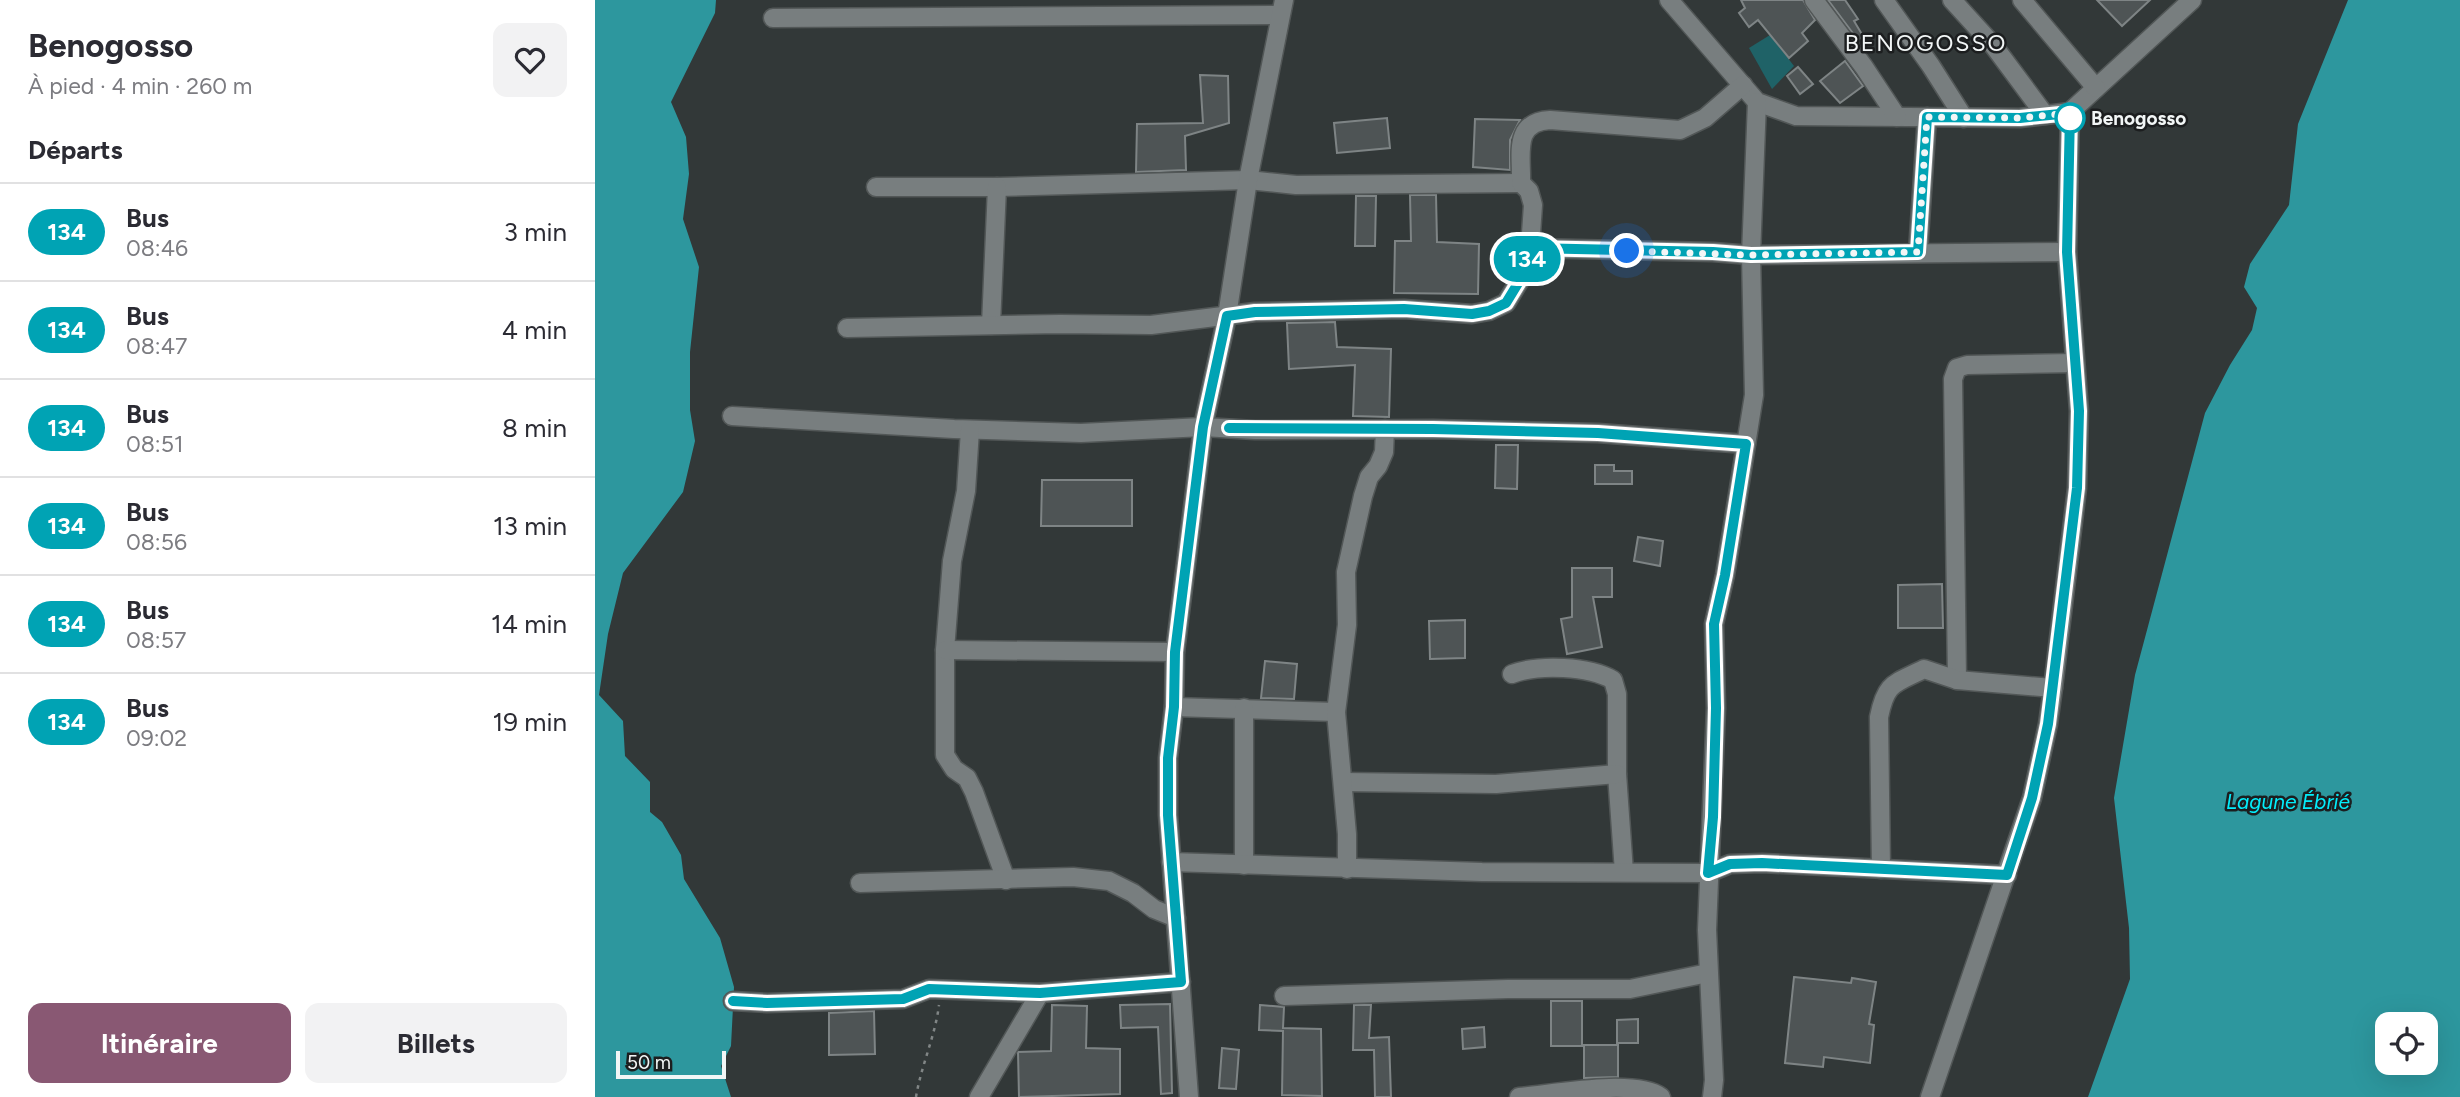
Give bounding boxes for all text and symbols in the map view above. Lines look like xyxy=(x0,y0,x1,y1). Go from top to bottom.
button: heart xyxy=(493,23,567,97)
text: Benogosso xyxy=(28,26,193,65)
district label: BENOGOSSO xyxy=(1845,29,2007,57)
text: À pied · 4 min · 260 m xyxy=(28,72,252,100)
marker: Benogosso xyxy=(2055,103,2085,133)
place label: Benogosso xyxy=(2091,107,2186,130)
text: Départs xyxy=(28,134,123,166)
text: Bus xyxy=(126,202,169,234)
text: 3 min xyxy=(504,216,567,248)
text: 134 xyxy=(47,217,86,246)
your location xyxy=(1609,233,1644,268)
text: 08:46 xyxy=(126,234,188,262)
line badge: 134 xyxy=(1487,236,1567,282)
text: 134 xyxy=(1508,244,1546,273)
text: Bus xyxy=(126,300,169,332)
text: 4 min xyxy=(502,314,567,346)
text: 134 xyxy=(47,315,86,344)
text: 08:47 xyxy=(126,332,187,360)
text: Bus xyxy=(126,398,169,430)
text: 8 min xyxy=(502,412,567,444)
text: 134 xyxy=(47,413,86,442)
text: 08:51 xyxy=(126,430,183,458)
text: Bus xyxy=(126,496,169,528)
text: 13 min xyxy=(493,510,567,542)
text: 134 xyxy=(47,511,86,540)
text: 08:56 xyxy=(126,528,187,556)
text: Bus xyxy=(126,594,169,626)
text: 14 min xyxy=(491,608,567,640)
text: 134 xyxy=(47,609,86,638)
text: 08:57 xyxy=(126,626,186,654)
text: Bus xyxy=(126,692,169,724)
text: 19 min xyxy=(492,706,567,738)
text: 134 xyxy=(47,707,86,736)
text: 09:02 xyxy=(126,724,187,752)
water label: Lagune Ébrié xyxy=(2226,789,2350,814)
button: Itinéraire xyxy=(28,1003,291,1083)
button: Billets xyxy=(305,1003,567,1083)
map controls xyxy=(2375,1012,2438,1075)
button: locate xyxy=(2375,1012,2438,1075)
scale bar xyxy=(616,1048,726,1080)
text: 50 m xyxy=(627,1051,671,1074)

